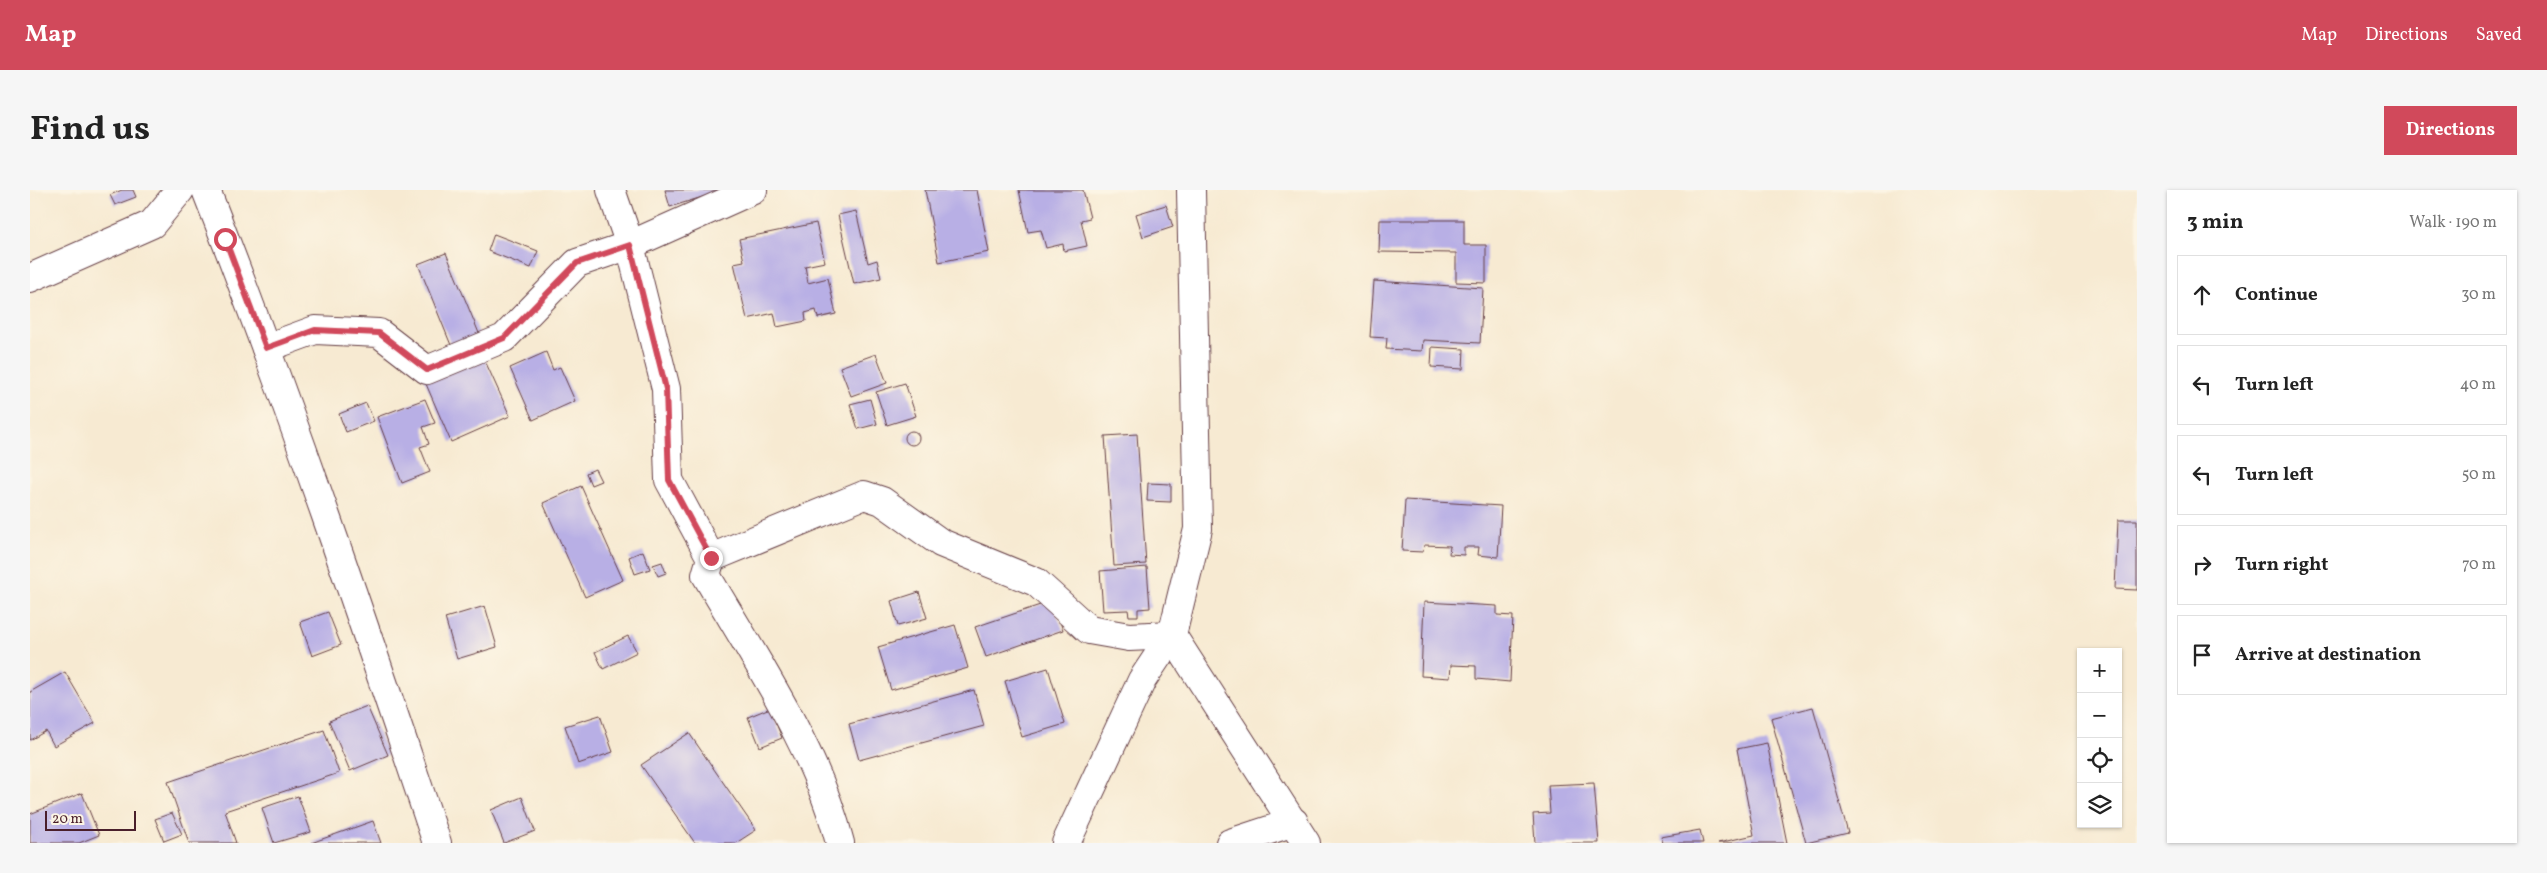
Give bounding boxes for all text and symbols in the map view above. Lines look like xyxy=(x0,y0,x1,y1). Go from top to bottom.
text: Map xyxy=(25,18,76,52)
text: Map xyxy=(2301,23,2337,48)
text: Directions xyxy=(2365,23,2448,48)
text: Saved xyxy=(2476,23,2522,48)
text: Find us xyxy=(30,106,150,154)
button: Directions xyxy=(2384,106,2517,155)
text: 3 min xyxy=(2187,208,2243,237)
text: Walk · 190 m xyxy=(2409,212,2497,234)
route start xyxy=(214,228,237,251)
icon: ahead xyxy=(2188,281,2216,309)
text: Continue xyxy=(2235,282,2318,308)
text: 30 m xyxy=(2461,284,2496,306)
icon: left xyxy=(2188,371,2216,399)
text: Turn left xyxy=(2235,372,2314,398)
text: 40 m xyxy=(2460,374,2496,396)
icon: left xyxy=(2188,461,2216,489)
text: Turn left xyxy=(2235,462,2314,488)
text: 50 m xyxy=(2462,464,2496,486)
route end xyxy=(700,547,723,570)
icon: right xyxy=(2188,551,2216,579)
text: Turn right xyxy=(2235,552,2328,578)
text: 70 m xyxy=(2462,554,2496,576)
icon: arrive xyxy=(2188,641,2216,669)
text: Arrive at destination xyxy=(2235,642,2421,668)
map controls xyxy=(2077,648,2122,828)
button: + xyxy=(2077,648,2122,693)
button: − xyxy=(2077,693,2122,738)
button: locate xyxy=(2077,738,2122,783)
button: layers xyxy=(2077,783,2122,828)
scale bar xyxy=(45,808,136,831)
text: 20 m xyxy=(52,810,83,829)

